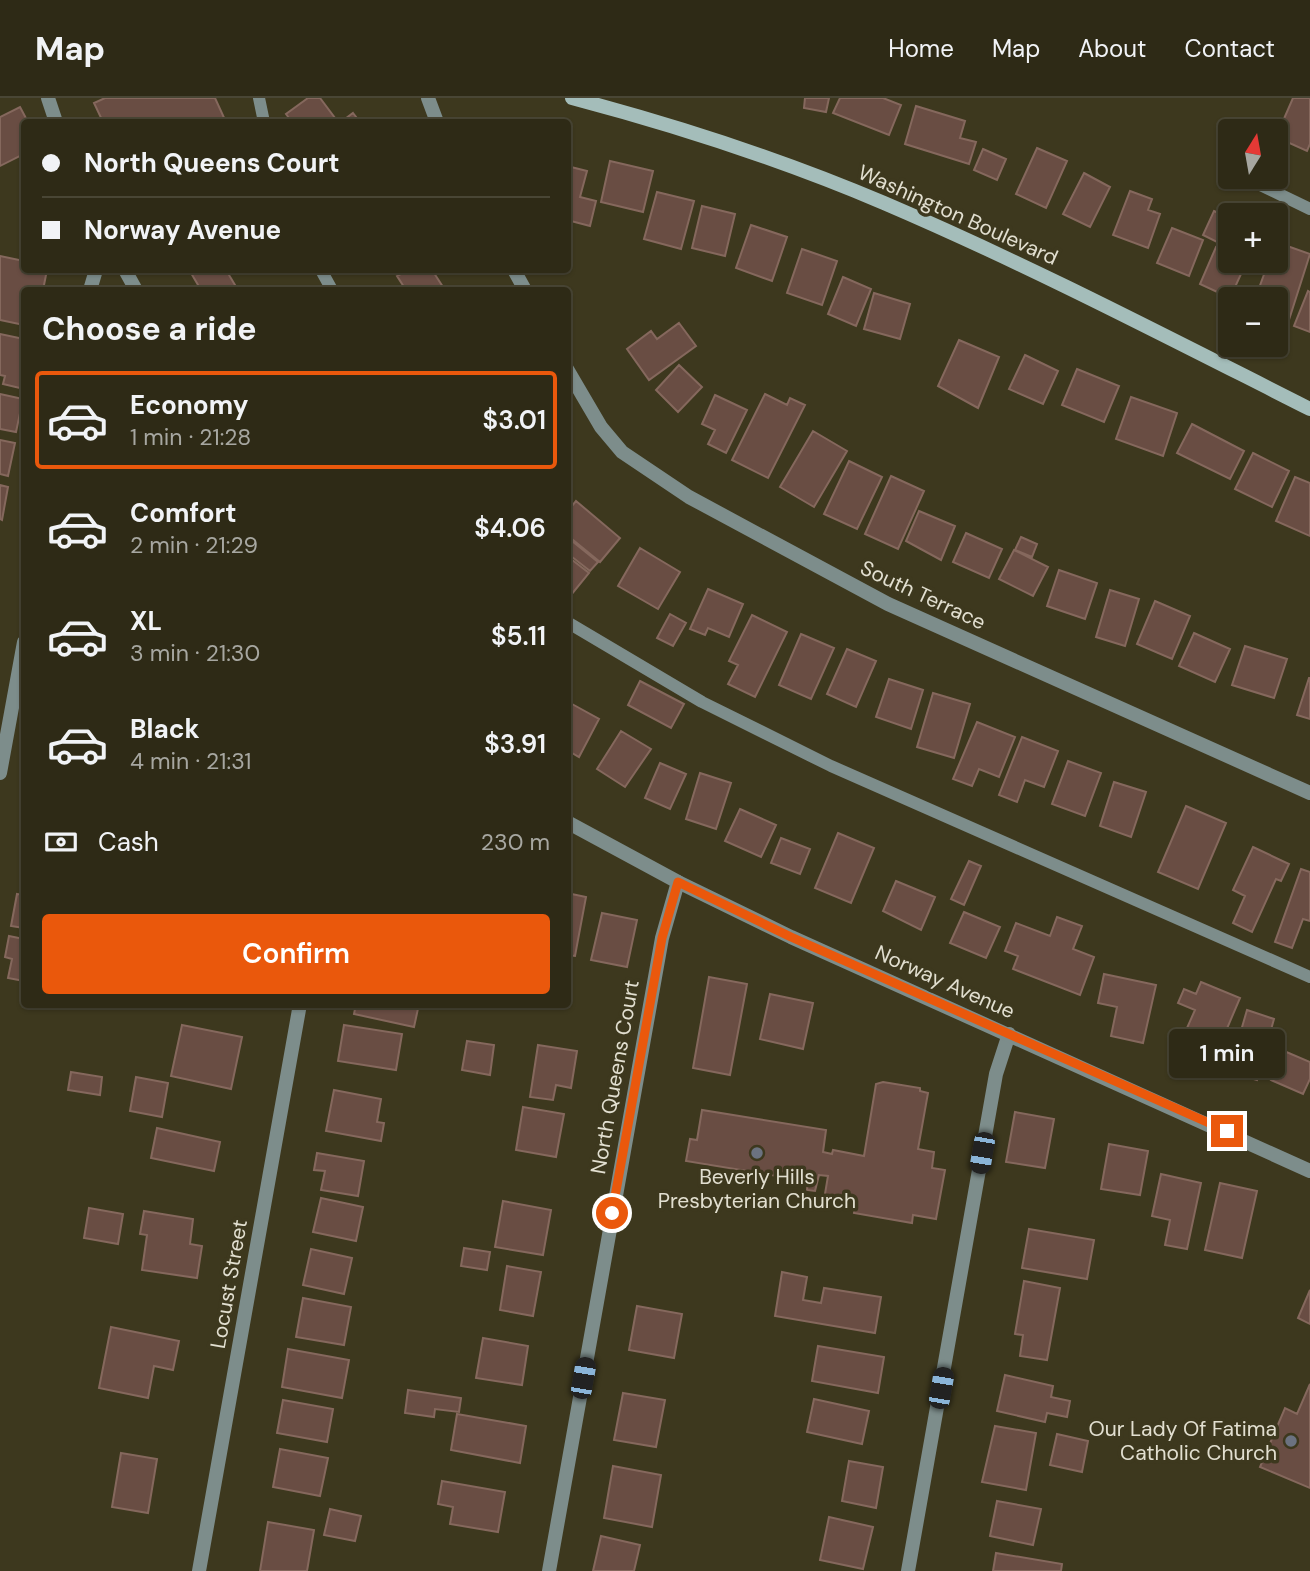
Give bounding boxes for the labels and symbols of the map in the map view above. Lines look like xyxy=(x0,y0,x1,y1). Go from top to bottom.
north arrow xyxy=(1218,119,1288,189)
street label: Washington Boulevard xyxy=(854,158,1062,272)
street label: South Terrace xyxy=(856,554,990,636)
street label: Norway Avenue xyxy=(871,939,1019,1025)
street label: North Queens Court xyxy=(584,978,646,1176)
callout: 1 min xyxy=(1169,1030,1285,1079)
route end xyxy=(1211,1115,1243,1147)
car xyxy=(969,1130,996,1176)
marker: Beverly Hills Presbyterian Church xyxy=(749,1145,765,1161)
place label: Beverly Hills Presbyterian Church xyxy=(658,1163,856,1215)
route start xyxy=(596,1197,628,1229)
street label: Locust Street xyxy=(204,1217,254,1351)
car xyxy=(570,1355,597,1401)
car xyxy=(928,1365,955,1411)
place label: Our Lady Of Fatima Catholic Church xyxy=(1088,1415,1277,1467)
marker: Our Lady Of Fatima Catholic Church xyxy=(1283,1433,1299,1449)

